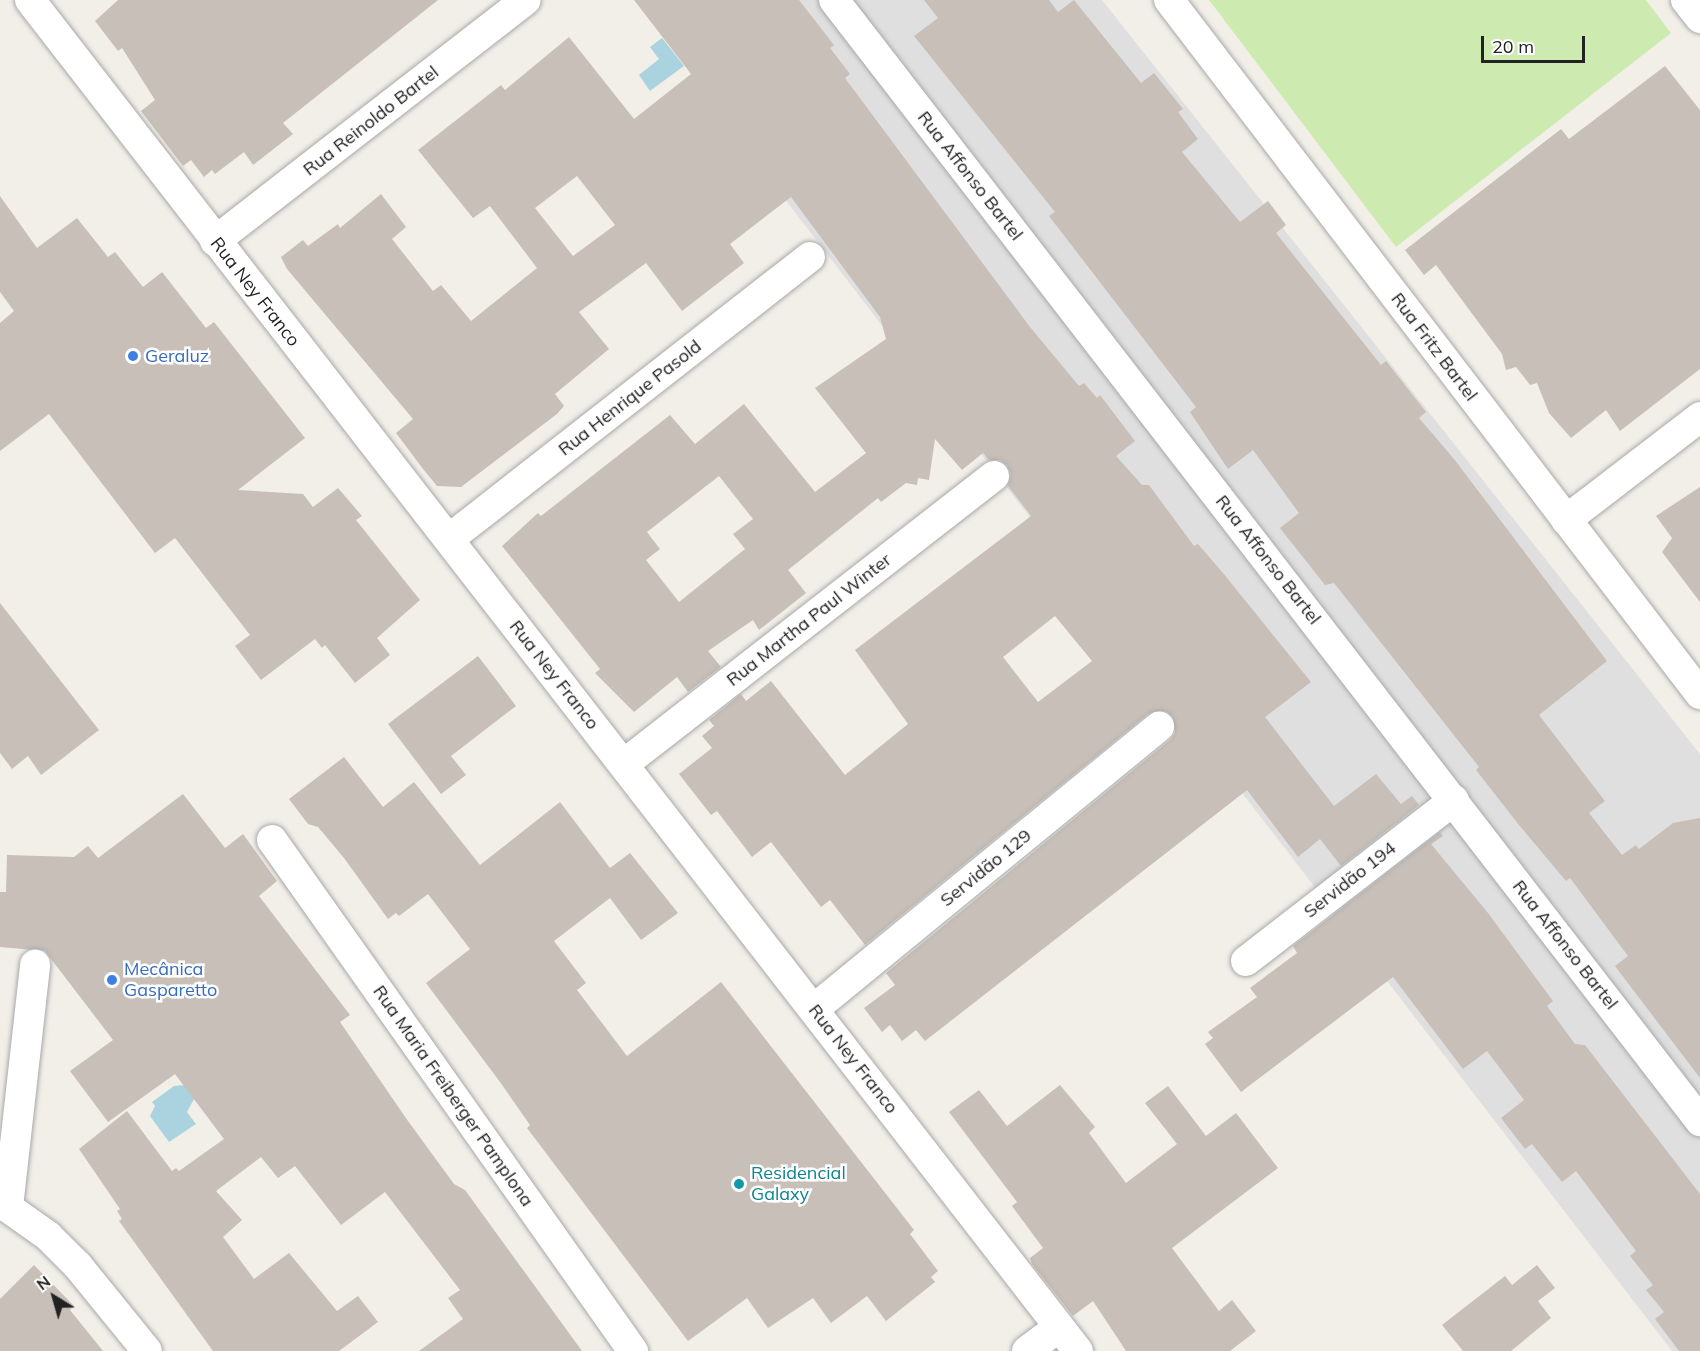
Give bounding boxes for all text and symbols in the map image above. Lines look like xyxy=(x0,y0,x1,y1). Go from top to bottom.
scale bar xyxy=(1484,24,1588,62)
text: 20 m xyxy=(1492,35,1534,58)
street label: Rua Reinoldo Bartel xyxy=(299,61,443,181)
street label: Rua Affonso Bartel xyxy=(913,107,1027,245)
street label: Rua Ney Franco xyxy=(206,233,304,351)
street label: Rua Fritz Bartel xyxy=(1386,289,1482,405)
street label: Rua Henrique Pasold xyxy=(554,336,706,460)
place label: Geraluz xyxy=(145,345,209,367)
marker: Geraluz xyxy=(126,349,140,363)
street label: Rua Affonso Bartel xyxy=(1211,491,1325,629)
street label: Rua Martha Paul Winter xyxy=(722,549,896,691)
street label: Rua Ney Franco xyxy=(505,616,603,734)
street label: Servidão 129 xyxy=(936,825,1036,911)
street label: Servidão 194 xyxy=(1300,837,1400,923)
street label: Rua Affonso Bartel xyxy=(1508,876,1622,1014)
place label: Mecânica Gasparetto xyxy=(124,959,217,1002)
marker: Mecânica Gasparetto xyxy=(105,973,119,987)
street label: Rua Maria Freiberger Pamplona xyxy=(368,981,538,1211)
street label: Rua Ney Franco xyxy=(804,1000,902,1118)
place label: Residencial Galaxy xyxy=(751,1163,846,1206)
marker: Residencial Galaxy xyxy=(732,1177,746,1191)
north arrow xyxy=(24,1267,84,1327)
text: N xyxy=(32,1271,54,1294)

